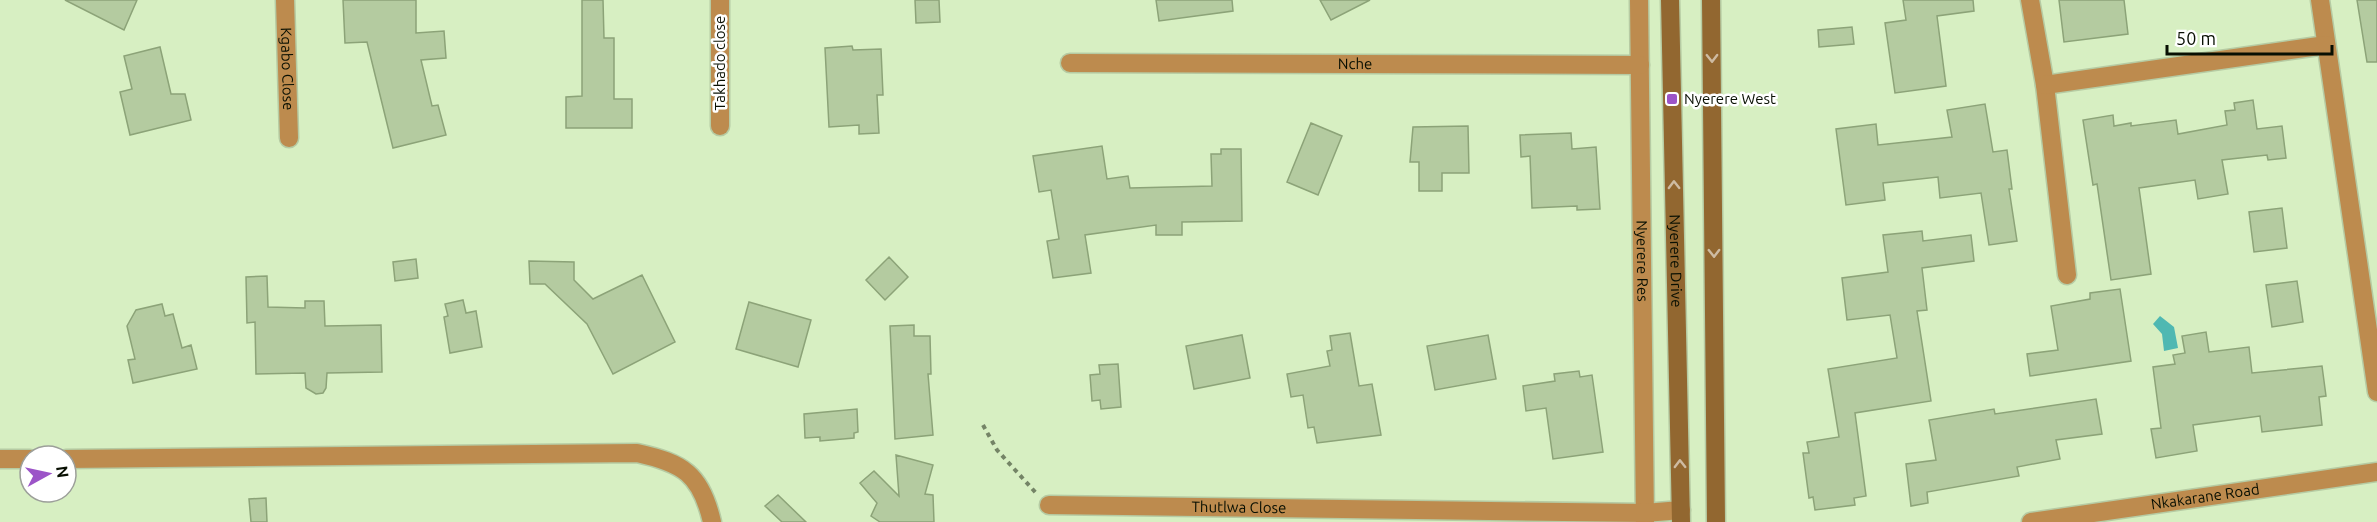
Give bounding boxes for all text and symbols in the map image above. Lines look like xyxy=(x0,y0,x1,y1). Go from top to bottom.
street label: Takhado close xyxy=(711,16,728,110)
scale bar xyxy=(2167,18,2332,56)
street label: Kgabo Close xyxy=(278,27,297,111)
text: 50 m xyxy=(2176,28,2216,48)
one-way arrow xyxy=(1706,54,1718,63)
street label: Nche xyxy=(1338,55,1372,72)
place label: Nyerere West xyxy=(1684,90,1776,107)
marker: Nyerere West xyxy=(1665,92,1679,106)
one-way arrow xyxy=(1668,180,1680,189)
street label: Nyerere Drive xyxy=(1667,214,1685,308)
street label: Nyerere Res xyxy=(1634,220,1651,302)
one-way arrow xyxy=(1707,249,1720,258)
north arrow xyxy=(18,444,78,504)
one-way arrow xyxy=(1674,459,1686,468)
text: N xyxy=(53,465,73,479)
street label: Nkakarane Road xyxy=(2150,480,2261,513)
street label: Thutlwa Close xyxy=(1191,498,1287,516)

